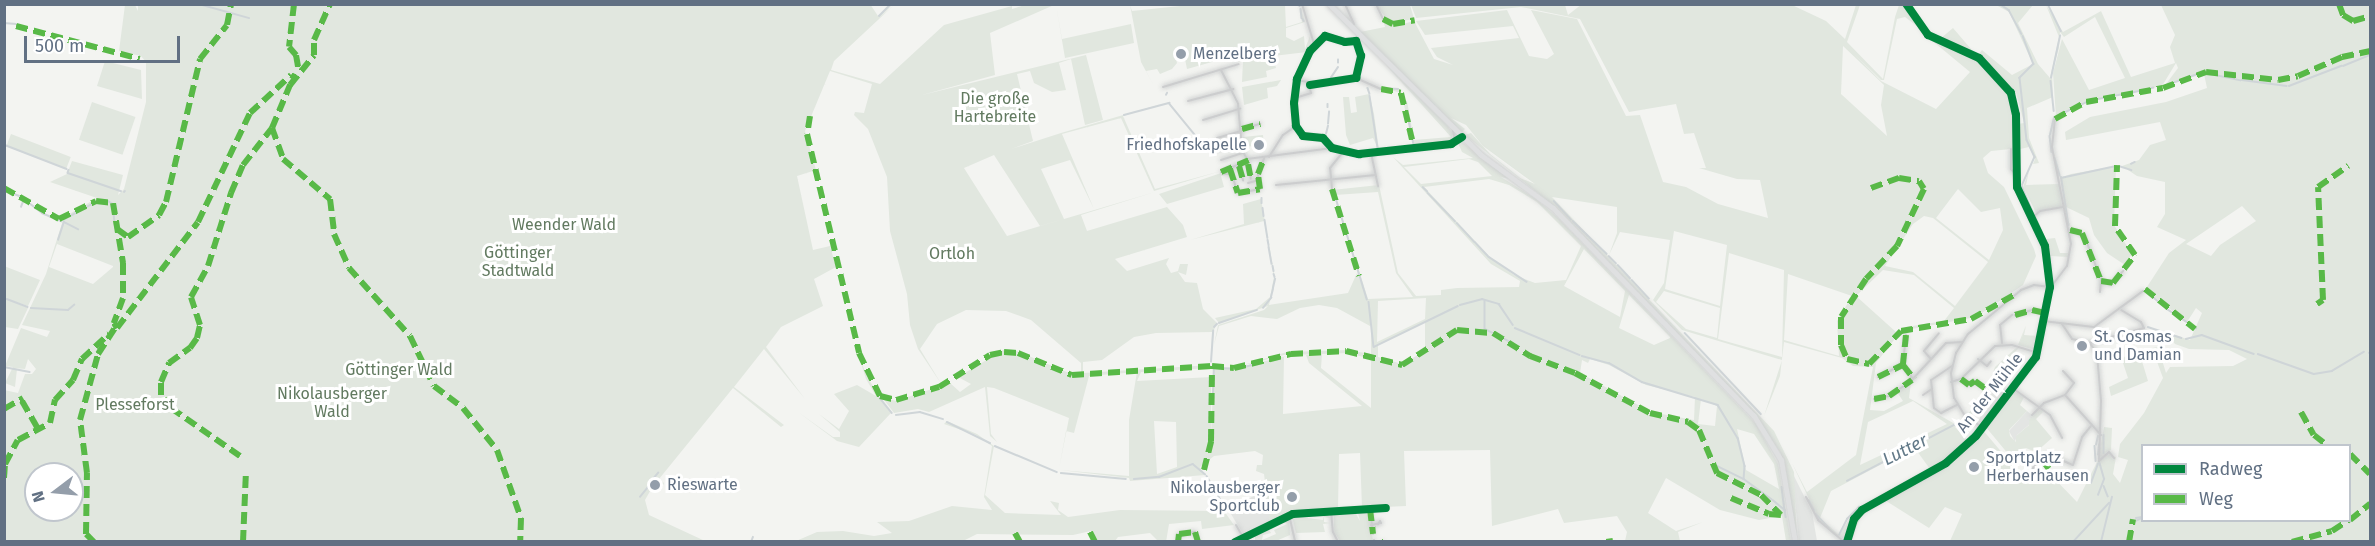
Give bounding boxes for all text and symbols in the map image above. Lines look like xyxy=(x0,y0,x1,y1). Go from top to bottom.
scale bar xyxy=(27,24,183,62)
text: 500 m xyxy=(35,35,84,57)
place label: Menzelberg xyxy=(1193,44,1276,64)
marker: Menzelberg xyxy=(1174,47,1188,61)
park label: Die große Hartebreite xyxy=(954,89,1036,127)
place label: Friedhofskapelle xyxy=(1126,135,1247,155)
marker: Friedhofskapelle xyxy=(1252,138,1266,152)
park label: Weender Wald xyxy=(512,215,616,235)
park label: Göttinger Stadtwald xyxy=(482,243,554,281)
park label: Ortloh xyxy=(929,244,975,264)
place label: St. Cosmas und Damian xyxy=(2094,327,2182,365)
marker: St. Cosmas und Damian xyxy=(2075,339,2089,353)
street label: An der Mühle xyxy=(1953,349,2027,437)
park label: Göttinger Wald xyxy=(345,360,453,380)
park label: Nikolausberger Wald xyxy=(277,384,387,422)
park label: Plesseforst xyxy=(95,395,175,415)
water label: Lutter xyxy=(1879,430,1931,470)
legend xyxy=(2141,444,2351,522)
place label: Sportplatz Herberhausen xyxy=(1986,448,2089,486)
text: Radweg xyxy=(2199,458,2262,480)
marker: Sportplatz Herberhausen xyxy=(1967,460,1981,474)
north arrow xyxy=(24,462,84,522)
place label: Rieswarte xyxy=(667,475,738,495)
marker: Rieswarte xyxy=(648,478,662,492)
place label: Nikolausberger Sportclub xyxy=(1170,478,1280,516)
text: Weg xyxy=(2199,488,2233,510)
text: N xyxy=(28,489,49,504)
marker: Nikolausberger Sportclub xyxy=(1285,490,1299,504)

